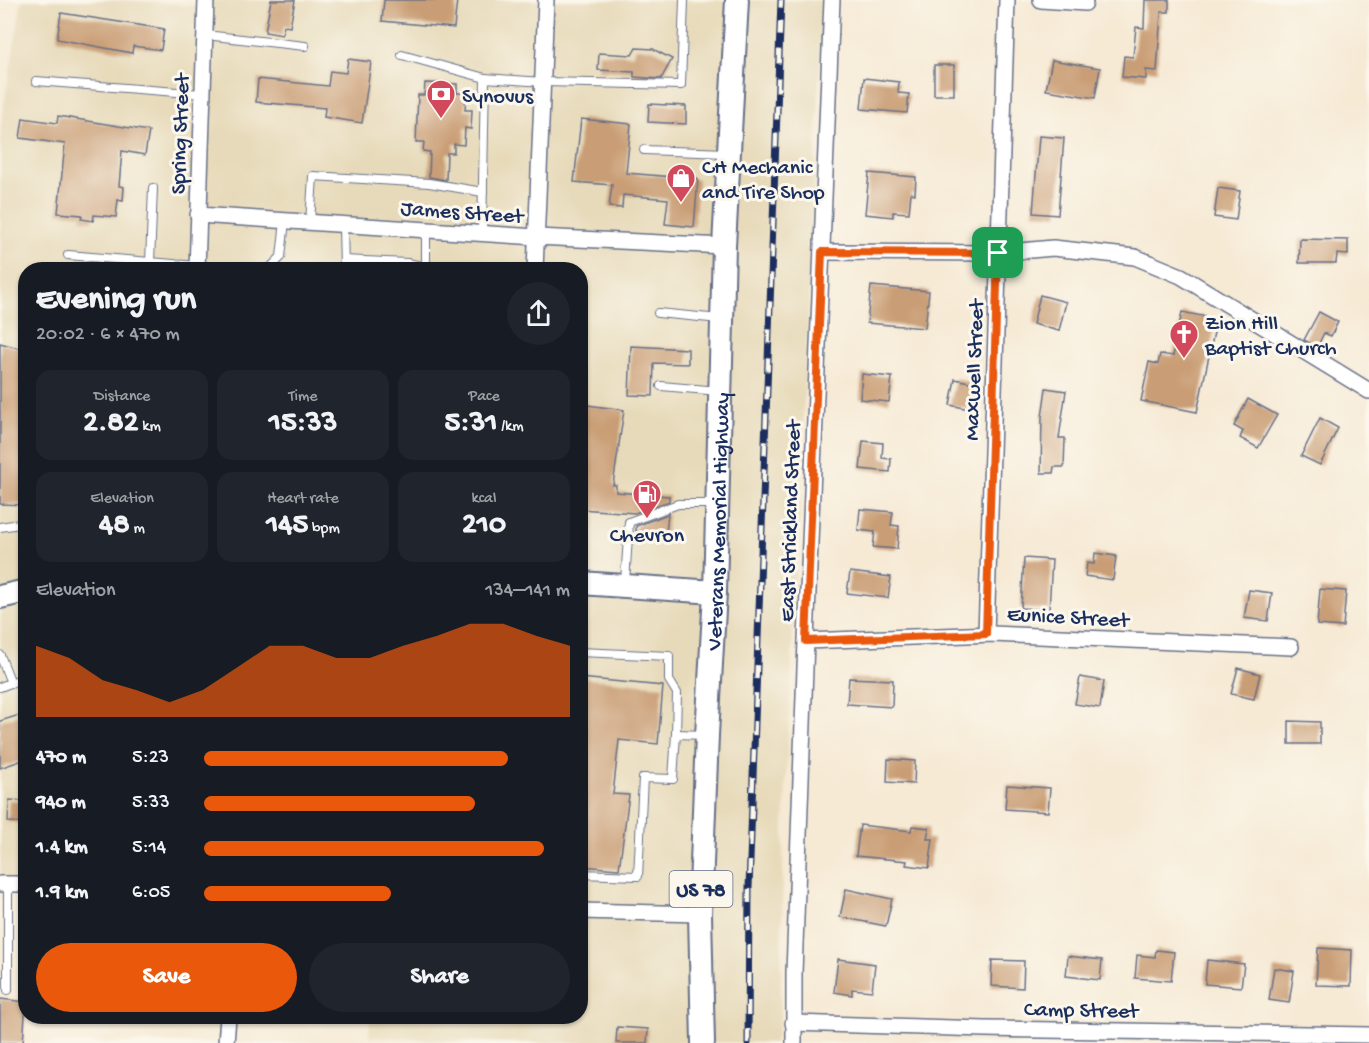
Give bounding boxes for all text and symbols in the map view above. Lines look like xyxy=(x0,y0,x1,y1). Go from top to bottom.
street label: Spring Street xyxy=(167,71,197,195)
bank icon: Synovus xyxy=(425,78,457,120)
place label: Synovus xyxy=(462,85,534,111)
place label: CH Mechanic and Tire Shop xyxy=(702,156,825,207)
shop icon: CH Mechanic and Tire Shop xyxy=(665,162,697,204)
street label: James Street xyxy=(400,197,526,231)
pin xyxy=(972,227,1023,278)
icon: arrive xyxy=(981,236,1014,269)
text: Evening run xyxy=(36,282,196,320)
button: share xyxy=(507,282,570,345)
street label: Maxwell Street xyxy=(961,297,992,441)
place label: Zion Hill Baptist Church xyxy=(1204,312,1337,363)
church icon: Zion Hill Baptist Church xyxy=(1168,318,1200,360)
text: 20:02 · 6 × 470 m xyxy=(36,324,180,347)
text: Distance xyxy=(94,388,150,407)
text: Time xyxy=(288,388,318,407)
text: Pace xyxy=(468,388,500,407)
street label: Veterans Memorial Highway xyxy=(703,392,737,652)
text: 2.82 xyxy=(83,407,139,442)
text: 15:33 xyxy=(269,407,337,442)
text: 5:31 xyxy=(444,407,497,442)
text: km xyxy=(139,418,161,437)
text: /km xyxy=(497,418,524,437)
street label: East Strickland Street xyxy=(775,418,809,622)
fuel station icon: Chevron xyxy=(631,478,663,520)
text: Elevation xyxy=(90,490,154,509)
text: Heart rate xyxy=(267,490,339,509)
text: kcal xyxy=(472,490,496,509)
text: 48 xyxy=(99,509,130,544)
text: 145 xyxy=(266,509,308,544)
text: 210 xyxy=(462,509,506,544)
text: m xyxy=(130,520,145,539)
text: bpm xyxy=(308,520,340,539)
place label: Chevron xyxy=(610,524,685,550)
text: Elevation xyxy=(36,580,116,603)
text: 134–141 m xyxy=(485,580,570,603)
street label: Eunice Street xyxy=(1006,603,1131,635)
text: 470 m xyxy=(36,747,86,770)
text: 5:23 xyxy=(132,747,169,770)
text: 940 m xyxy=(36,792,86,815)
text: 5:33 xyxy=(132,792,170,815)
text: 1.4 km xyxy=(36,837,88,860)
text: 5:14 xyxy=(132,837,166,860)
road number: US 78 xyxy=(670,871,732,907)
text: 1.9 km xyxy=(36,882,88,905)
text: 6:05 xyxy=(132,882,170,905)
button: Save xyxy=(36,943,297,1012)
button: Share xyxy=(309,943,570,1012)
street label: Camp Street xyxy=(1023,998,1140,1026)

